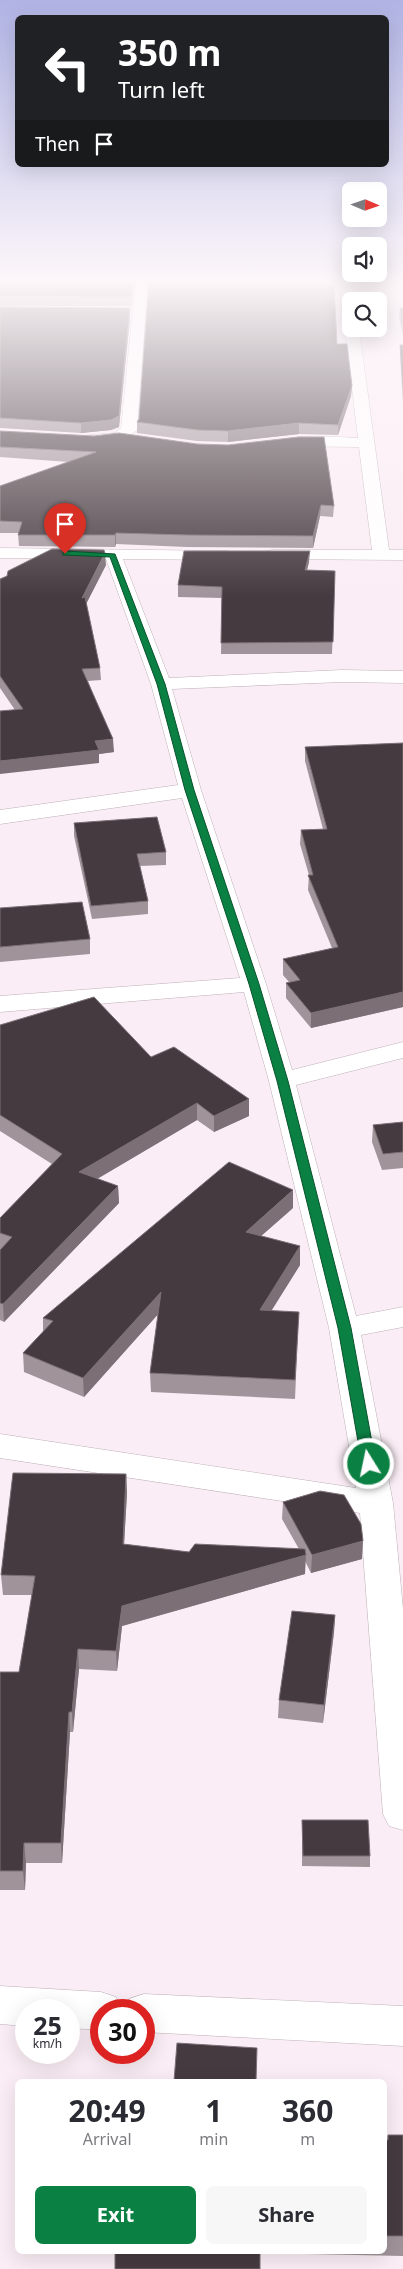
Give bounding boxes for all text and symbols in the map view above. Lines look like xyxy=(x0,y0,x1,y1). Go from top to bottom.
text: 350 m xyxy=(118,29,221,76)
icon: left xyxy=(35,35,100,100)
text: Turn left xyxy=(118,74,205,104)
icon: arrive xyxy=(90,130,118,158)
text: Then xyxy=(35,131,80,157)
north arrow xyxy=(342,182,388,228)
map controls xyxy=(342,182,387,337)
button: sound xyxy=(342,237,387,282)
button: search xyxy=(342,292,387,337)
pin xyxy=(44,503,86,554)
icon: arrive xyxy=(51,510,79,538)
position arrow xyxy=(342,1437,394,1489)
speed limit sign: 30 xyxy=(90,1999,155,2064)
text: 25 xyxy=(33,2008,62,2042)
text: km/h xyxy=(33,2035,62,2052)
text: 20:49 xyxy=(69,2090,146,2131)
text: 1 xyxy=(205,2090,222,2131)
text: 360 xyxy=(282,2090,333,2131)
text: Arrival xyxy=(83,2128,132,2150)
text: min xyxy=(199,2128,228,2150)
text: m xyxy=(300,2128,315,2150)
button: Exit xyxy=(35,2186,196,2244)
button: Share xyxy=(206,2186,367,2244)

